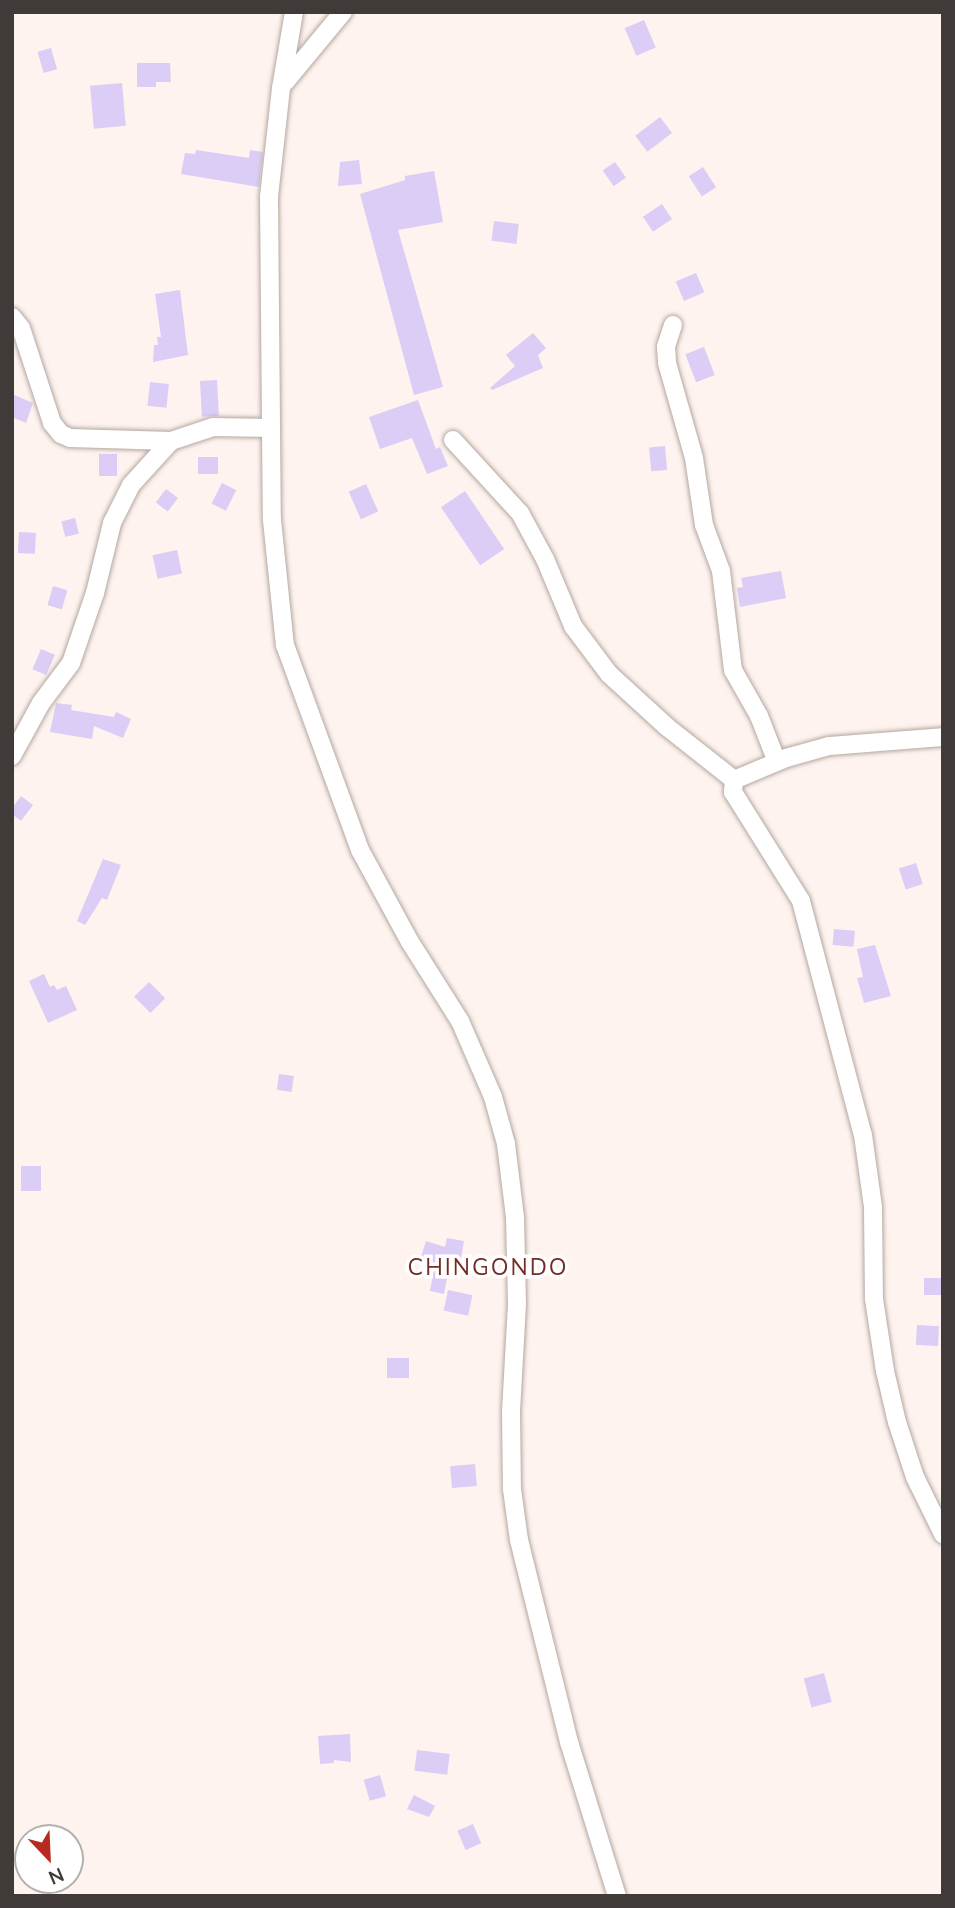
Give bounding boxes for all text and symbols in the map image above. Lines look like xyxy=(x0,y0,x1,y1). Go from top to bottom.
district label: CHINGONDO xyxy=(409,1253,567,1281)
north arrow xyxy=(14,1824,84,1894)
text: N xyxy=(45,1863,68,1890)

